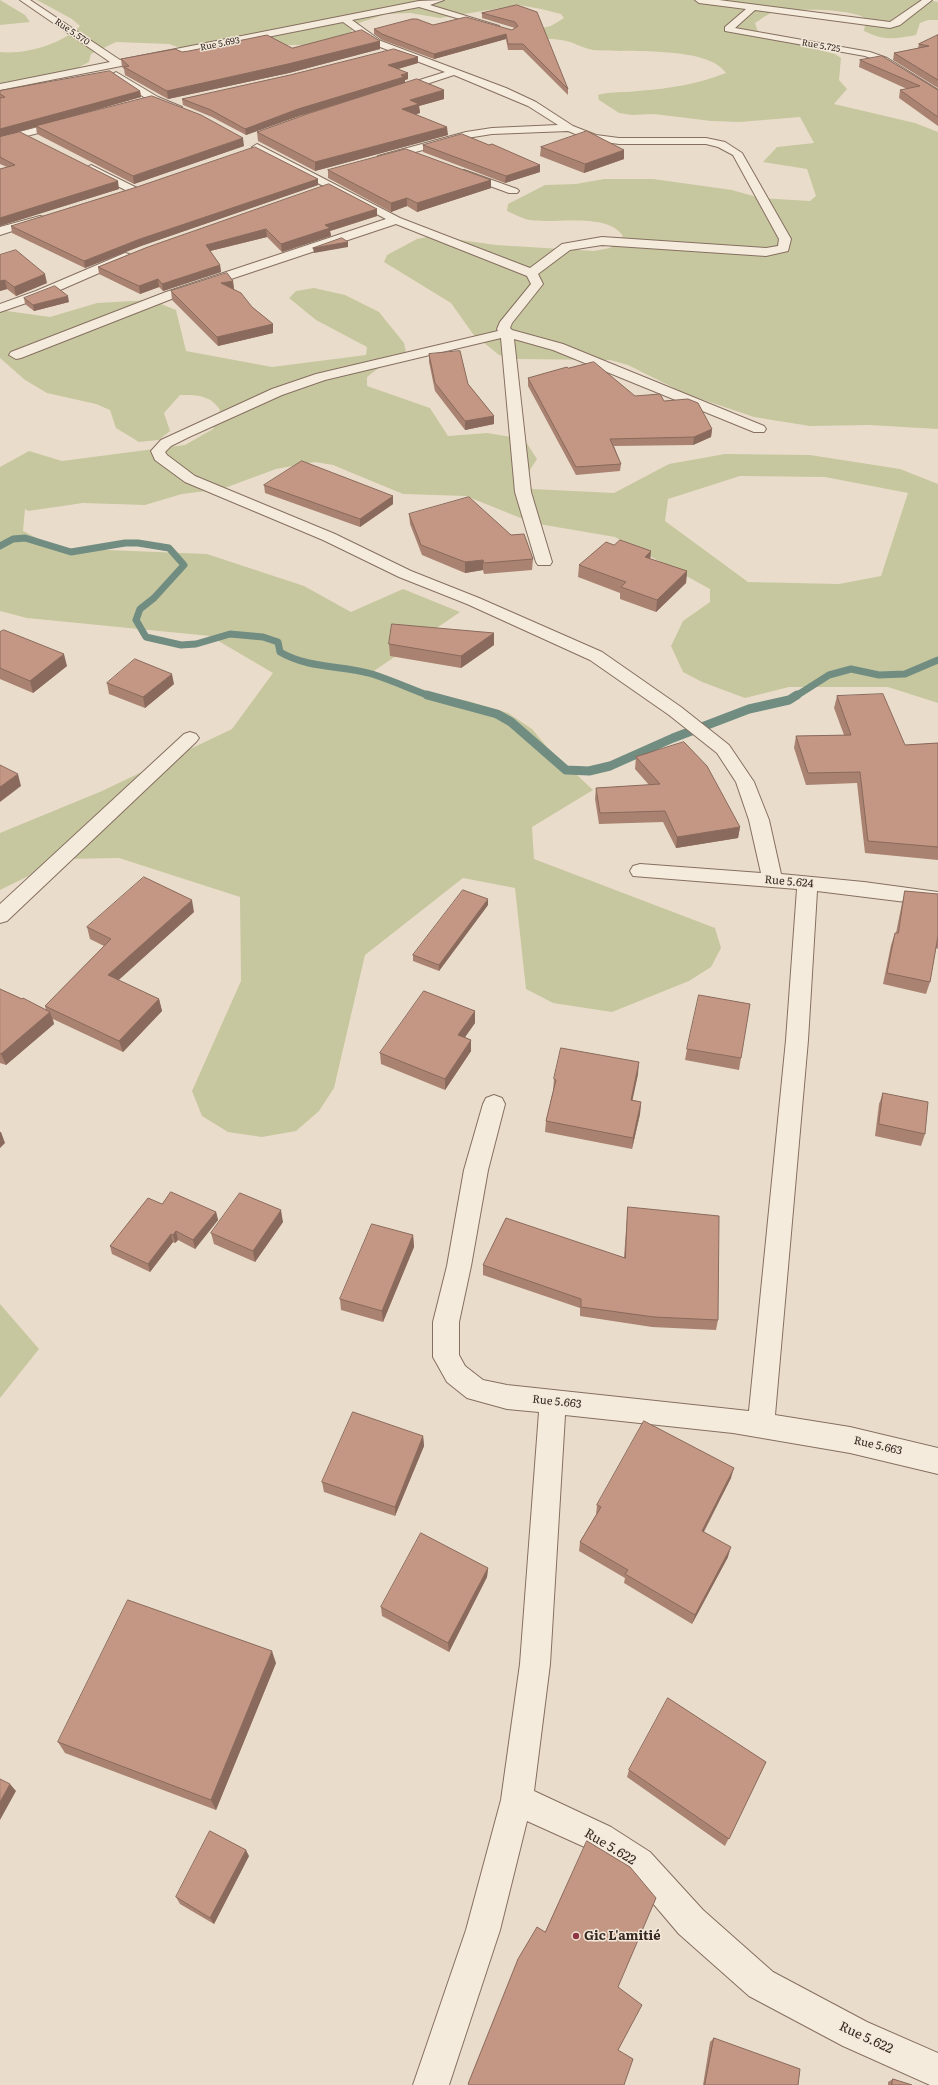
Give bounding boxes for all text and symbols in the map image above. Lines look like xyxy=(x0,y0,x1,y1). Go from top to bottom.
street label: Rue 5.570 xyxy=(52,16,92,48)
street label: Rue 5.693 xyxy=(199,35,241,53)
street label: Rue 5.725 xyxy=(801,37,841,55)
street label: Rue 5.624 xyxy=(764,873,814,891)
street label: Rue 5.663 xyxy=(532,1393,582,1411)
street label: Rue 5.663 xyxy=(852,1434,904,1458)
street label: Rue 5.622 xyxy=(581,1826,639,1868)
place label: Gic L'amitié xyxy=(584,1928,661,1944)
marker: Gic L'amitié xyxy=(571,1931,581,1941)
street label: Rue 5.622 xyxy=(837,2019,895,2057)

